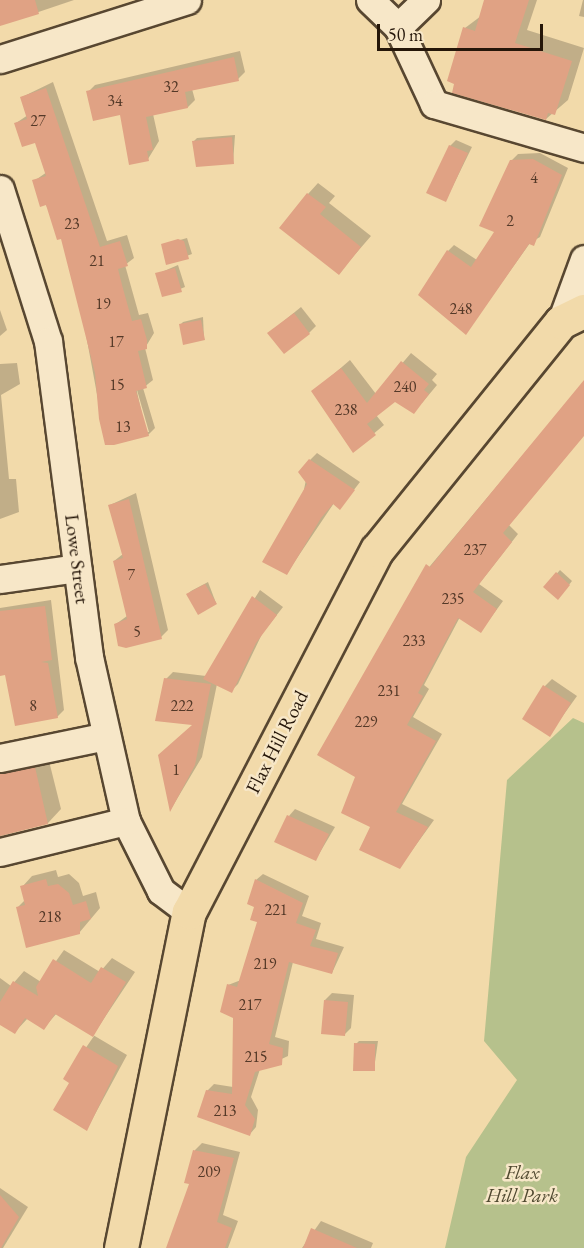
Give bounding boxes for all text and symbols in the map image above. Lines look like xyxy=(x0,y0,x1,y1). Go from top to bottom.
scale bar xyxy=(380,12,546,50)
text: 50 m xyxy=(388,23,423,46)
house number: 32 xyxy=(163,77,179,97)
house number: 34 xyxy=(107,91,123,111)
house number: 27 xyxy=(30,111,46,131)
house number: 4 xyxy=(530,168,538,188)
house number: 2 xyxy=(506,211,514,231)
house number: 23 xyxy=(64,214,80,234)
house number: 21 xyxy=(89,251,105,271)
house number: 19 xyxy=(95,294,111,314)
house number: 248 xyxy=(449,299,473,319)
house number: 17 xyxy=(108,332,124,352)
house number: 15 xyxy=(109,375,125,395)
house number: 240 xyxy=(393,377,417,397)
house number: 238 xyxy=(334,400,358,420)
house number: 13 xyxy=(115,417,131,437)
street label: Lowe Street xyxy=(60,513,94,605)
house number: 237 xyxy=(463,540,487,560)
house number: 7 xyxy=(127,565,135,585)
house number: 235 xyxy=(441,589,465,609)
house number: 5 xyxy=(133,622,141,642)
house number: 233 xyxy=(402,631,426,651)
house number: 231 xyxy=(377,681,401,701)
street label: Flax Hill Road xyxy=(241,687,313,797)
house number: 8 xyxy=(29,696,37,716)
house number: 222 xyxy=(170,696,194,716)
house number: 229 xyxy=(354,712,378,732)
house number: 1 xyxy=(172,760,180,780)
house number: 221 xyxy=(264,900,288,920)
house number: 218 xyxy=(38,907,62,927)
house number: 219 xyxy=(253,954,277,974)
house number: 217 xyxy=(238,995,262,1015)
house number: 215 xyxy=(244,1047,268,1067)
house number: 213 xyxy=(213,1101,237,1121)
park label: Flax Hill Park xyxy=(486,1161,558,1208)
house number: 209 xyxy=(197,1162,221,1182)

